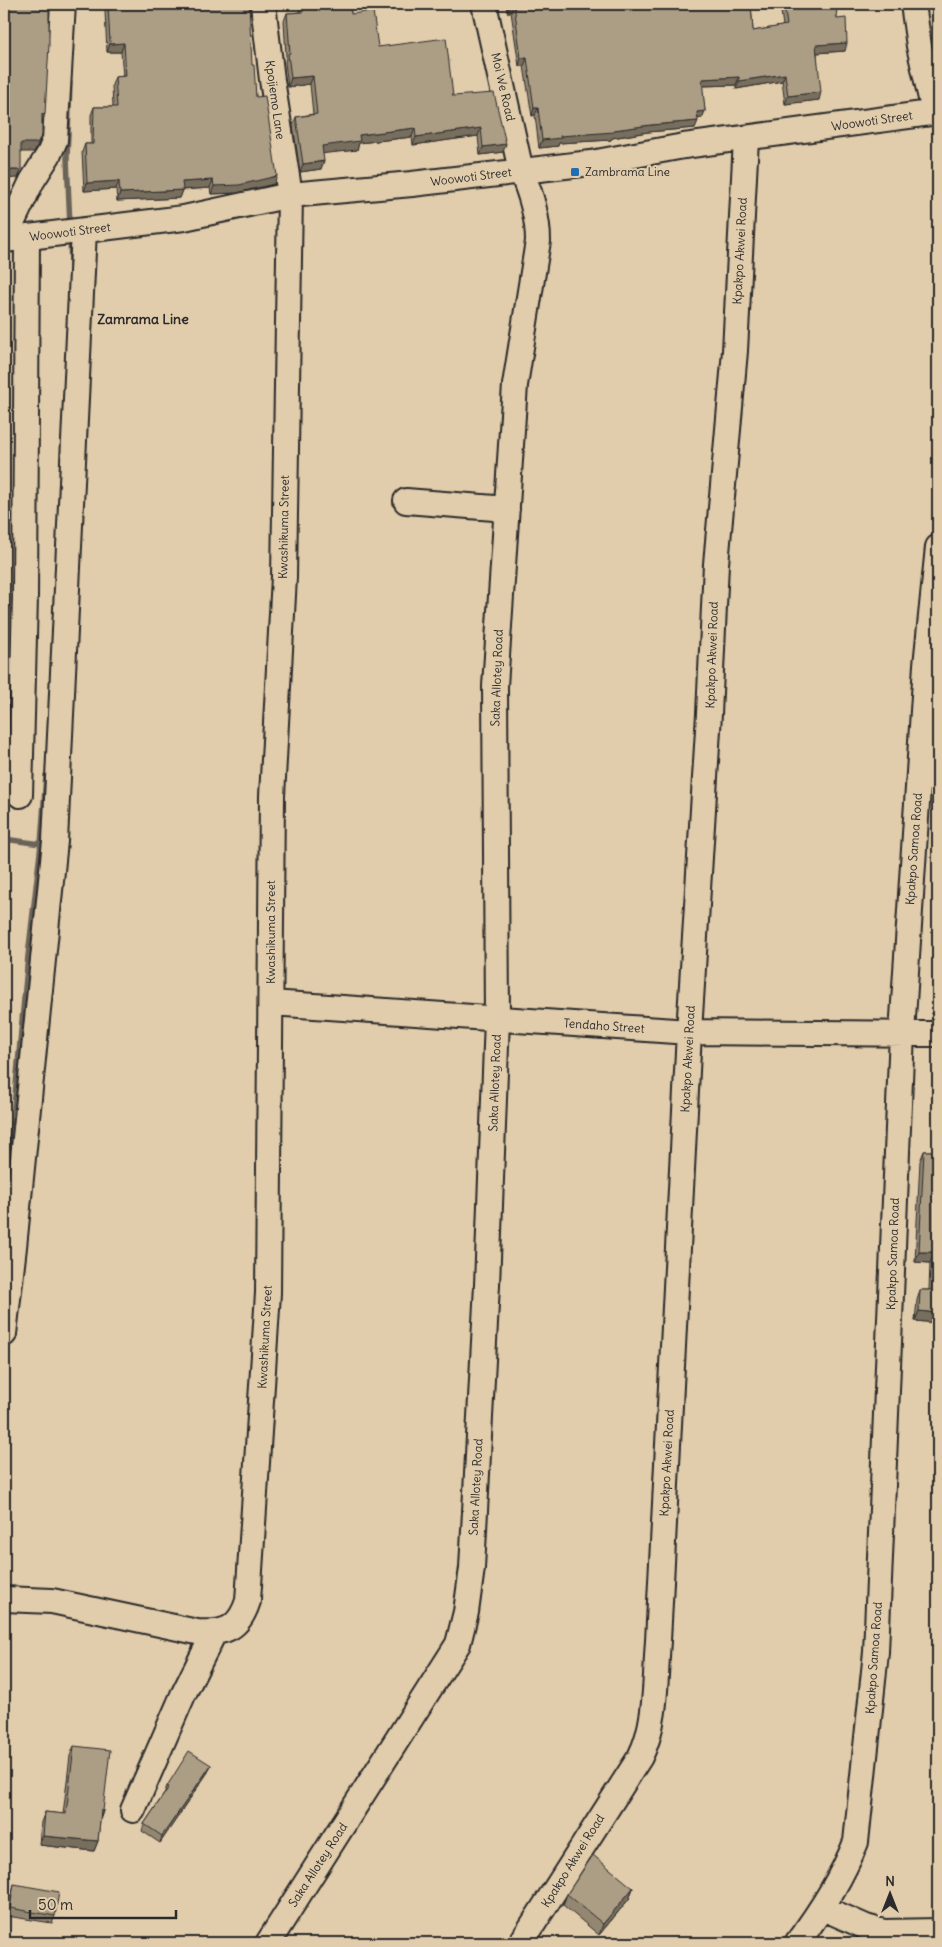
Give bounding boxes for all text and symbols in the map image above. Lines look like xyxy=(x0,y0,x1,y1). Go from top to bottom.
street label: Moi We Road xyxy=(488,51,519,123)
street label: Kpojiemo Lane xyxy=(263,59,288,140)
street label: Woowoti Street xyxy=(830,107,913,134)
street label: Woowoti Street xyxy=(429,164,512,189)
place label: Zambrama Line xyxy=(585,164,670,179)
marker: Zambrama Line xyxy=(569,166,581,178)
street label: Kpakpo Akwei Road xyxy=(729,197,750,305)
street label: Woowoti Street xyxy=(28,219,111,244)
district label: Zamrama Line xyxy=(97,310,189,328)
street label: Kwashikuma Street xyxy=(275,475,292,579)
street label: Kpakpo Akwei Road xyxy=(702,601,721,709)
street label: Saka Allotey Road xyxy=(487,629,506,727)
street label: Kpakpo Samoa Road xyxy=(902,792,925,906)
street label: Kwashikuma Street xyxy=(263,880,278,984)
street label: Kpakpo Akwei Road xyxy=(677,1005,698,1113)
street label: Tendaho Street xyxy=(563,1015,645,1036)
street label: Saka Allotey Road xyxy=(485,1034,504,1132)
street label: Kpakpo Samoa Road xyxy=(883,1198,902,1310)
street label: Kwashikuma Street xyxy=(254,1285,275,1389)
street label: Kpakpo Akwei Road xyxy=(656,1409,677,1517)
street label: Saka Allotey Road xyxy=(465,1438,486,1536)
street label: Kpakpo Samoa Road xyxy=(862,1601,885,1715)
street label: Kpakpo Akwei Road xyxy=(538,1811,607,1910)
street label: Saka Allotey Road xyxy=(285,1820,350,1910)
north arrow xyxy=(864,1870,914,1920)
text: N xyxy=(885,1872,895,1890)
scale bar xyxy=(30,1887,176,1919)
text: 50 m xyxy=(38,1895,73,1914)

